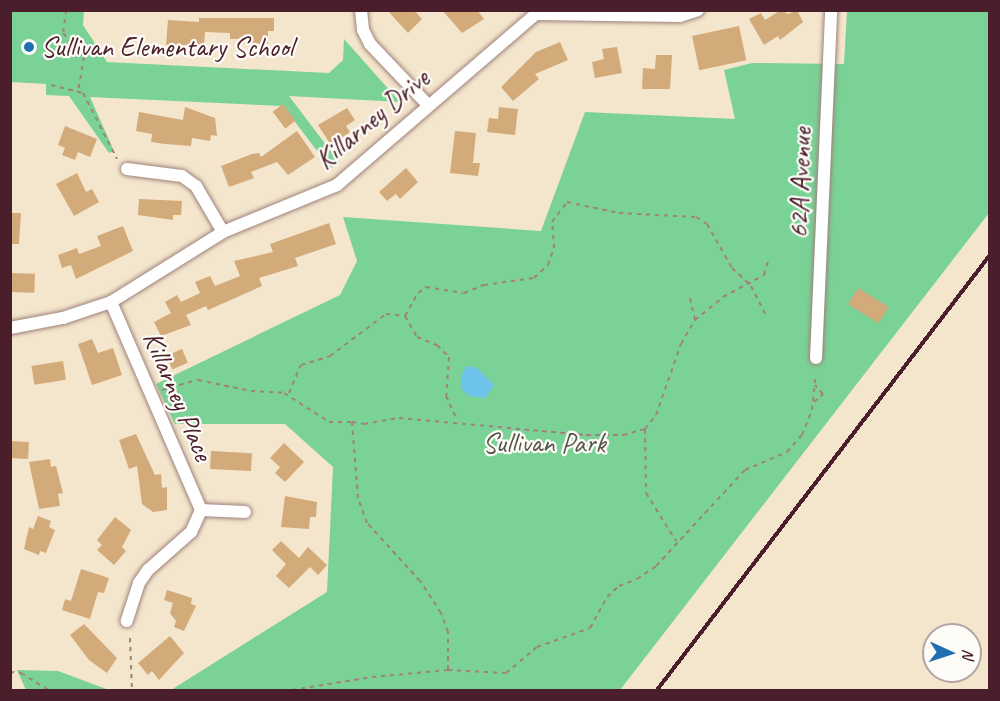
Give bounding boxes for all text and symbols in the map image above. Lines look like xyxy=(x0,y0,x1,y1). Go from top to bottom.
place label: Sullivan Elementary School xyxy=(41,30,294,64)
marker: Sullivan Elementary School xyxy=(22,40,36,54)
street label: Killarney Drive xyxy=(308,62,436,176)
street label: 62A Avenue xyxy=(781,127,819,239)
street label: Killarney Place xyxy=(136,326,220,466)
park label: Sullivan Park xyxy=(483,426,605,460)
north arrow xyxy=(922,623,982,683)
text: N xyxy=(958,648,978,659)

